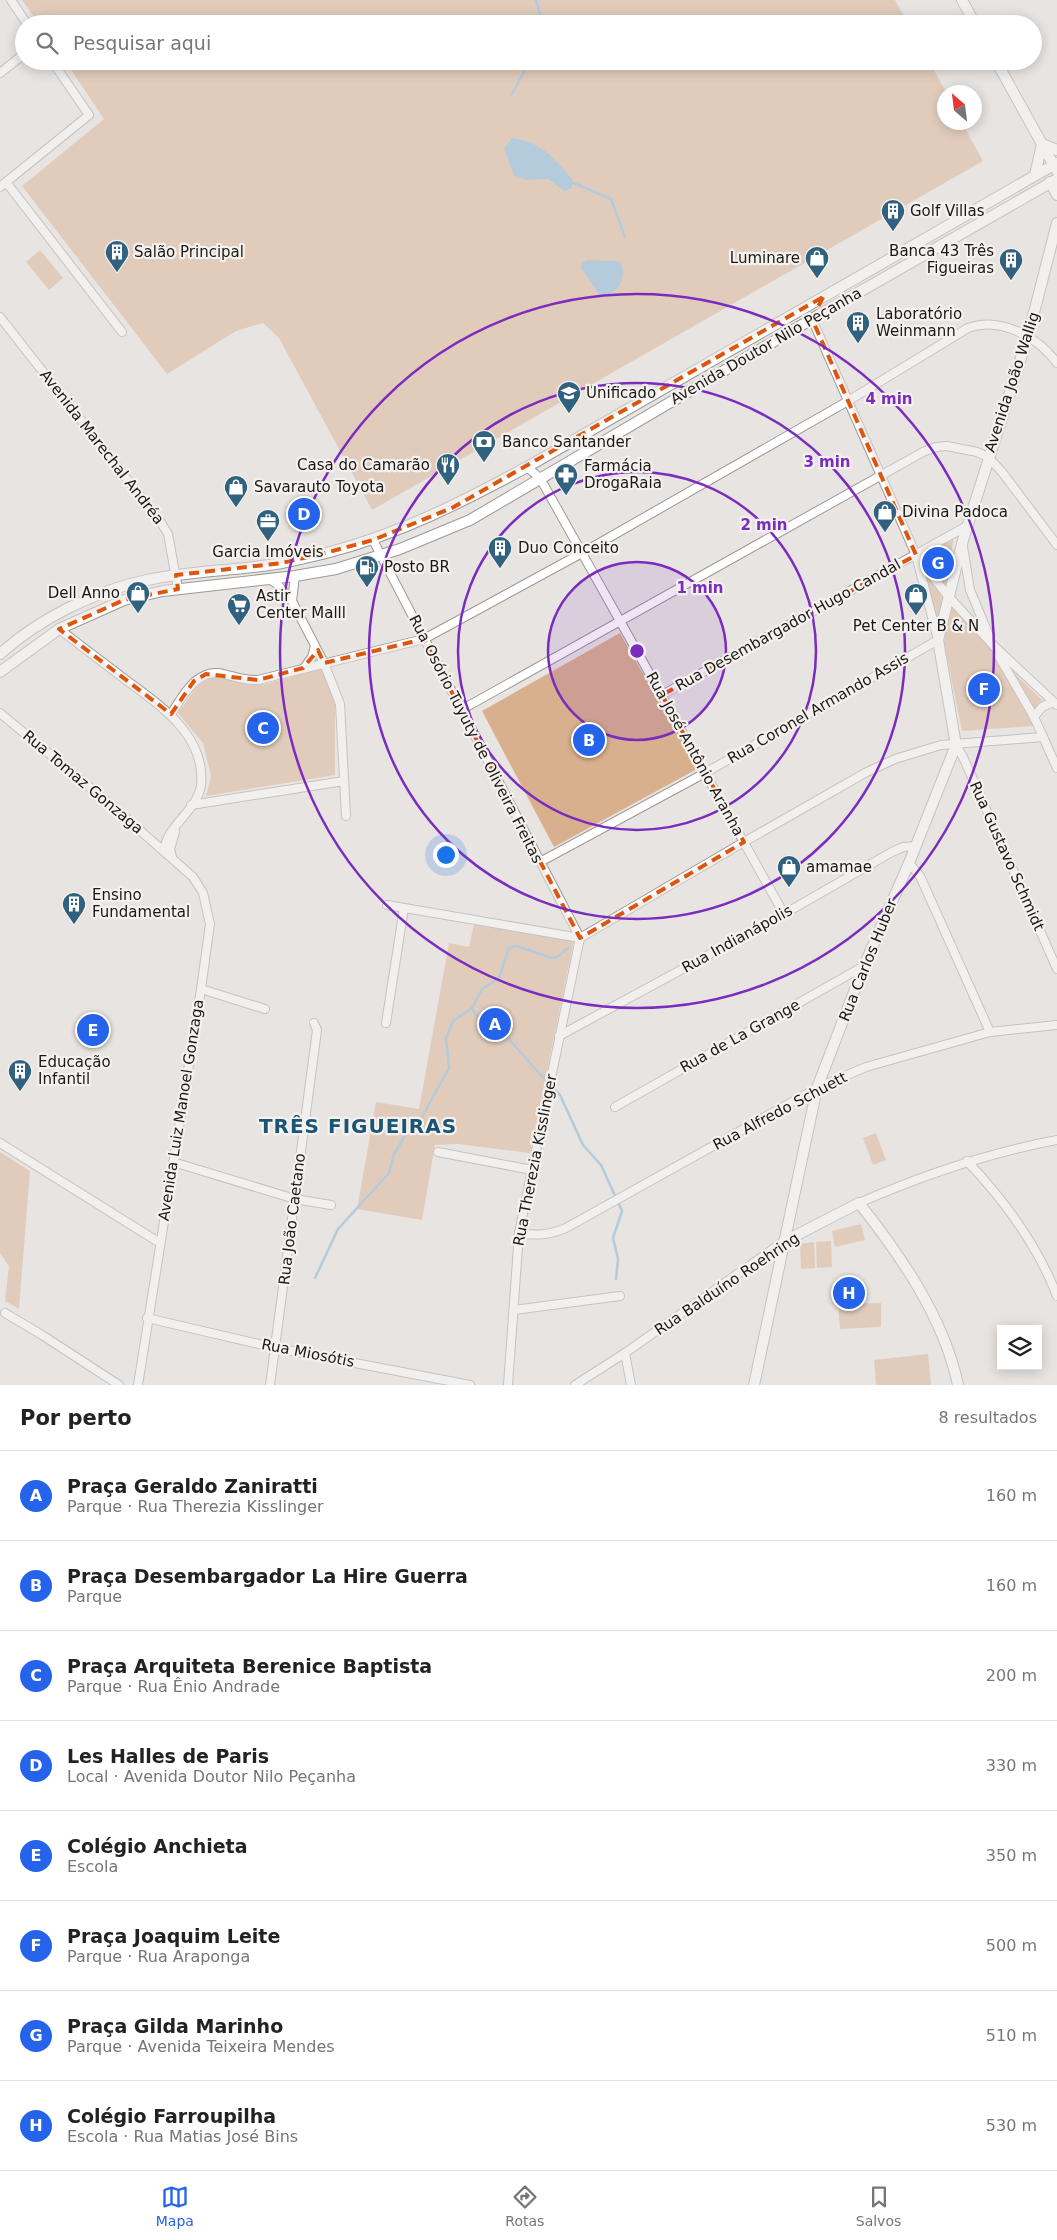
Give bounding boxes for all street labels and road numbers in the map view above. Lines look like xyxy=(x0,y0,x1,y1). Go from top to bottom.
street label: Avenida Doutor Nilo Peçanha xyxy=(667,284,865,408)
street label: Avenida João Wallig xyxy=(981,310,1043,454)
street label: Avenida Marechal Andréa xyxy=(36,366,168,528)
street label: Rua Desembargador Hugo Candal xyxy=(672,555,904,695)
street label: Rua Osório Tuyuty de Oliveira Freitas xyxy=(405,612,547,866)
street label: Rua Coronel Armando Assis xyxy=(724,649,912,767)
street label: Rua José Antônio Aranha xyxy=(642,669,748,839)
street label: Rua Tomaz Gonzaga xyxy=(19,726,147,838)
street label: Rua Gustavo Schmidt xyxy=(966,779,1048,934)
street label: Rua Carlos Huber xyxy=(835,895,901,1024)
street label: Rua Indianápolis xyxy=(679,901,796,977)
street label: Rua de La Grange xyxy=(677,996,803,1076)
street label: Avenida Luiz Manoel Gonzaga xyxy=(155,998,207,1222)
street label: Rua Alfredo Schuett xyxy=(710,1068,850,1154)
street label: Rua Therezia Kisslinger xyxy=(510,1072,561,1247)
street label: Rua João Caetano xyxy=(275,1152,309,1286)
street label: Rua Balduíno Roehring xyxy=(651,1229,803,1339)
street label: Rua Miosótis xyxy=(260,1335,356,1371)

